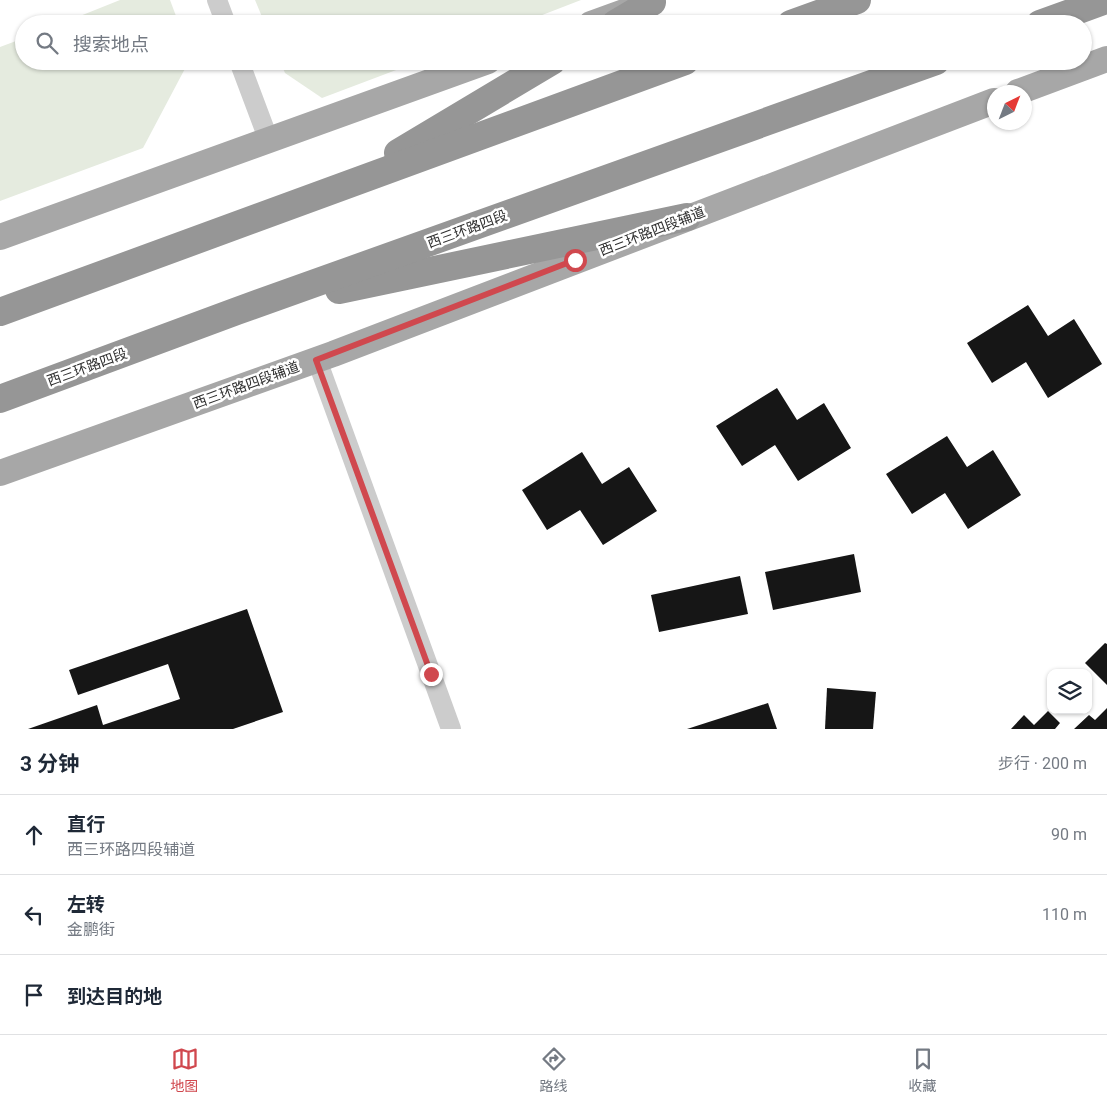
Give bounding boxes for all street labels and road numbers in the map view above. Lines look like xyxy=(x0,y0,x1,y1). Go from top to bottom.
street label: 西三环路四段辅道 xyxy=(597,203,707,259)
street label: 西三环路四段 xyxy=(425,207,509,251)
street label: 西三环路四段 xyxy=(45,345,129,389)
street label: 西三环路四段辅道 xyxy=(191,358,301,412)

